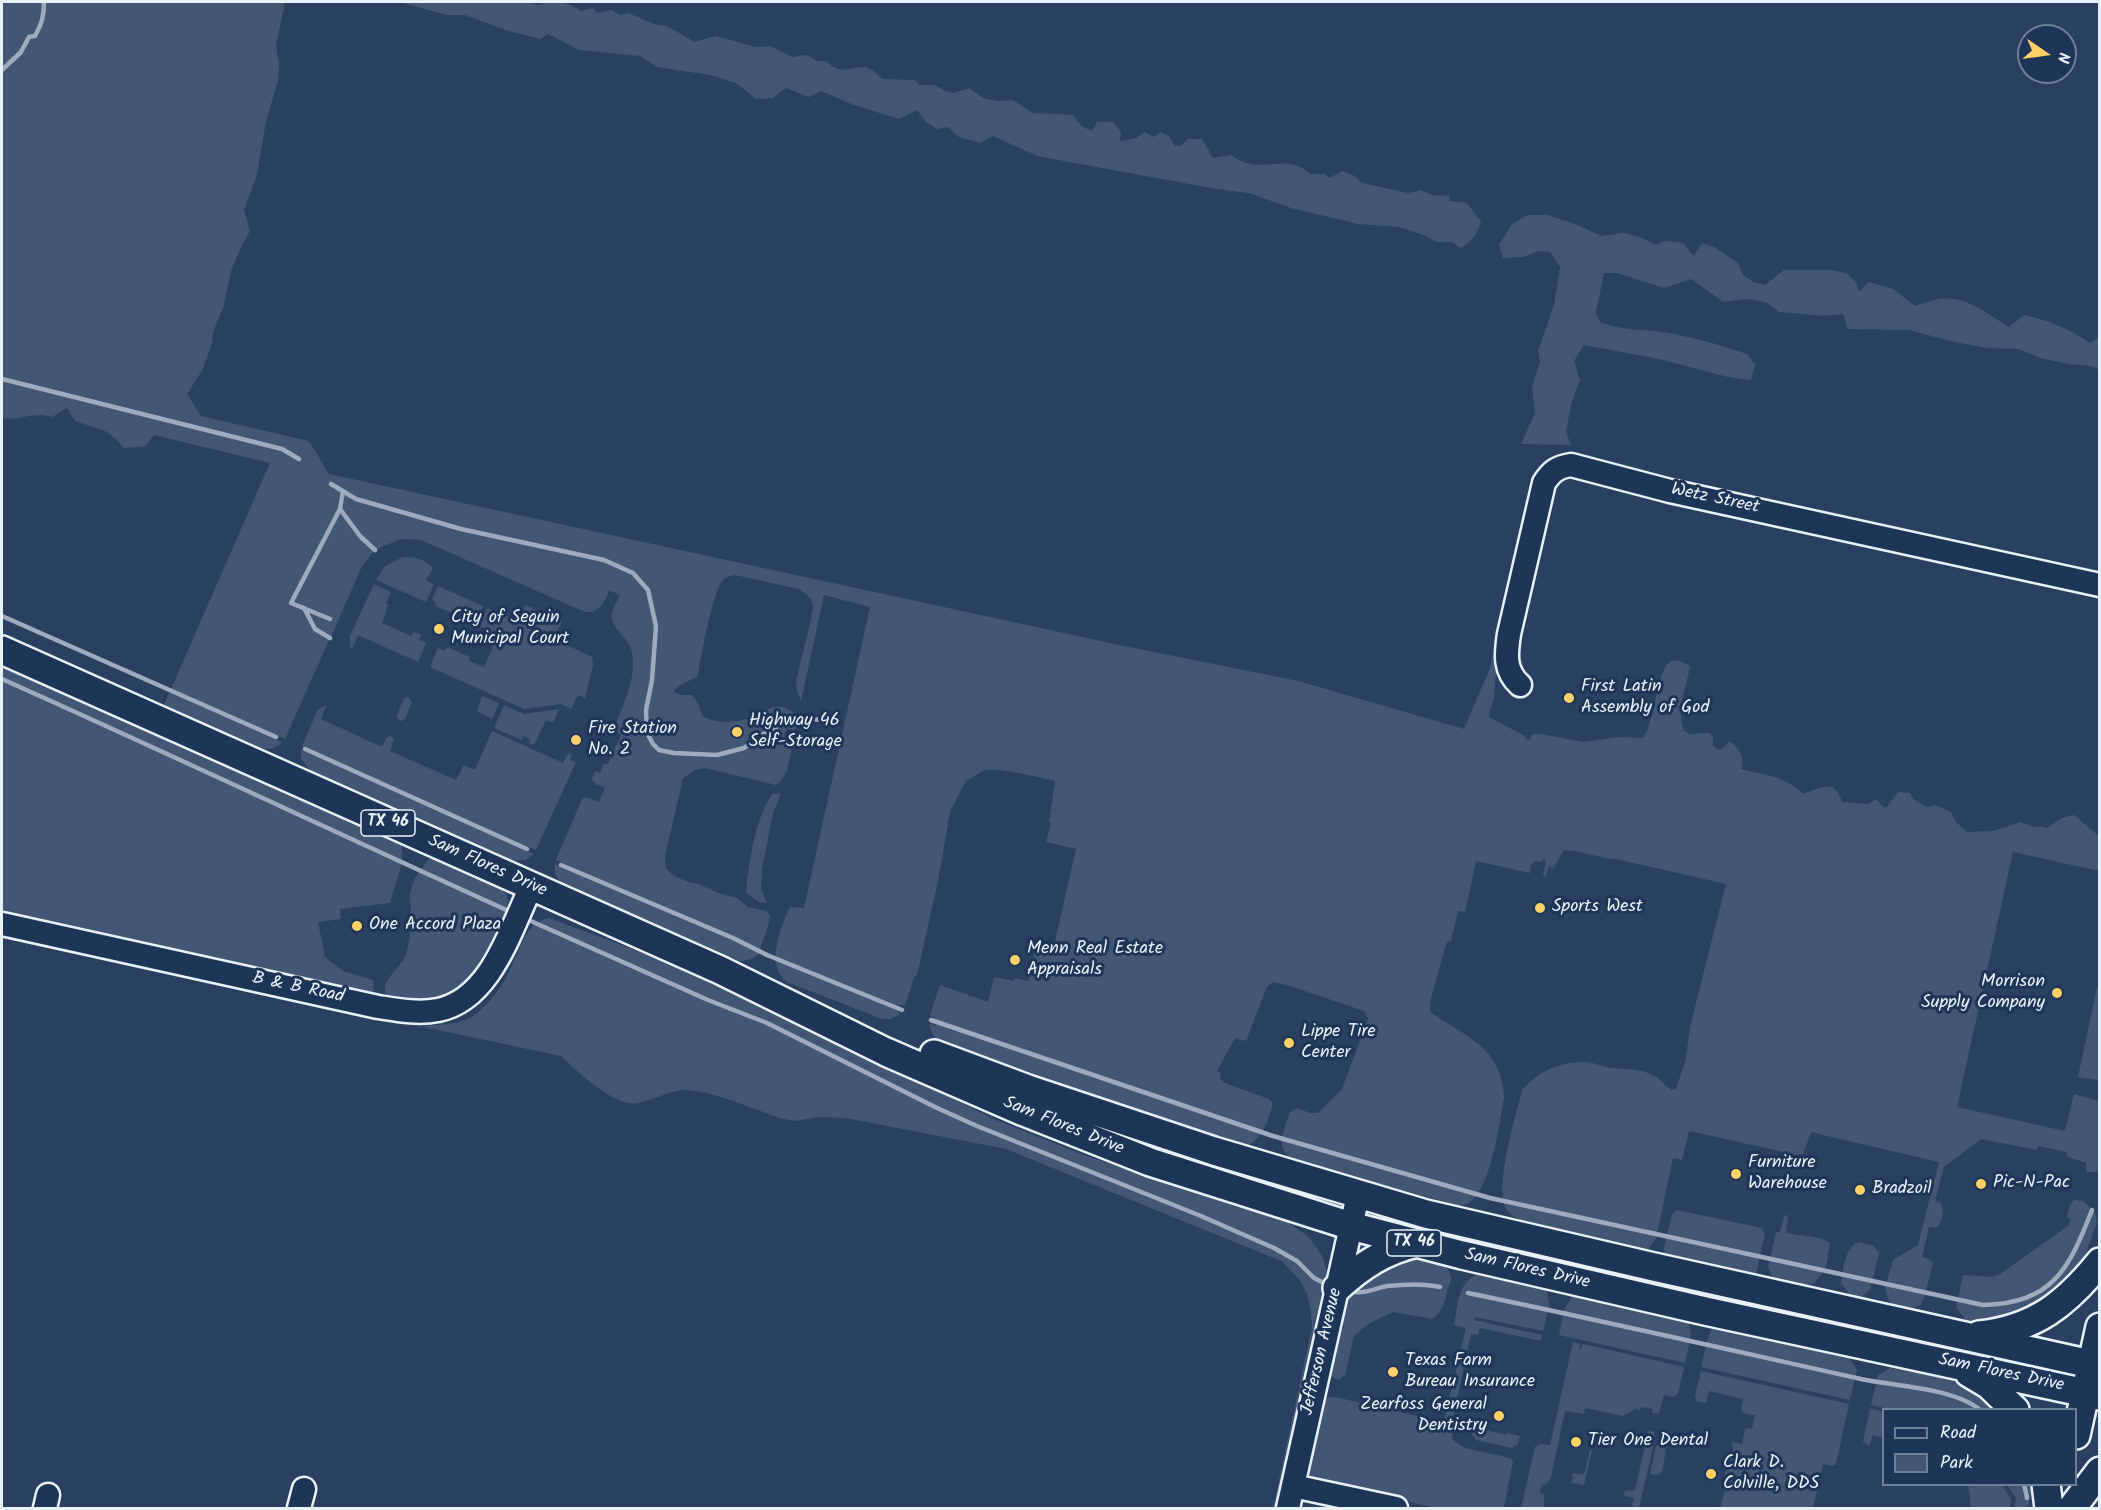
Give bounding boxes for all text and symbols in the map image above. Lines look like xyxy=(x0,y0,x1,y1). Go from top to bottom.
north arrow xyxy=(2017,24,2077,84)
text: N xyxy=(2050,50,2076,65)
street label: Wetz Street xyxy=(1669,480,1761,520)
place label: City of Seguin Municipal Court xyxy=(451,608,569,650)
marker: City of Seguin Municipal Court xyxy=(432,622,446,636)
place label: First Latin Assembly of God xyxy=(1581,677,1710,720)
marker: First Latin Assembly of God xyxy=(1562,691,1576,705)
place label: Highway 46 Self-Storage xyxy=(749,711,842,754)
place label: Fire Station No. 2 xyxy=(588,719,677,762)
marker: Highway 46 Self-Storage xyxy=(730,725,744,739)
marker: Fire Station No. 2 xyxy=(569,733,583,747)
road number: TX 46 xyxy=(361,810,415,836)
street label: Sam Flores Drive xyxy=(424,831,550,903)
place label: Sports West xyxy=(1552,897,1643,919)
marker: Sports West xyxy=(1533,901,1547,915)
place label: One Accord Plaza xyxy=(369,915,501,937)
marker: One Accord Plaza xyxy=(350,919,364,933)
place label: Menn Real Estate Appraisals xyxy=(1027,939,1163,982)
marker: Menn Real Estate Appraisals xyxy=(1008,953,1022,967)
street label: B & B Road xyxy=(250,969,346,1009)
place label: Morrison Supply Company xyxy=(1921,972,2045,1014)
marker: Morrison Supply Company xyxy=(2050,986,2064,1000)
place label: Lippe Tire Center xyxy=(1301,1022,1376,1064)
marker: Lippe Tire Center xyxy=(1282,1036,1296,1050)
street label: Sam Flores Drive xyxy=(1000,1093,1126,1161)
place label: Furniture Warehouse xyxy=(1748,1153,1827,1196)
marker: Furniture Warehouse xyxy=(1729,1167,1743,1181)
place label: Pic-N-Pac xyxy=(1993,1173,2070,1195)
marker: Pic-N-Pac xyxy=(1974,1177,1988,1191)
place label: Bradzoil xyxy=(1872,1179,1932,1201)
marker: Bradzoil xyxy=(1853,1183,1867,1197)
road number: TX 46 xyxy=(1387,1230,1441,1256)
street label: Sam Flores Drive xyxy=(1462,1245,1592,1295)
street label: Jefferson Avenue xyxy=(1298,1286,1348,1418)
street label: Sam Flores Drive xyxy=(1936,1350,2066,1398)
place label: Texas Farm Bureau Insurance xyxy=(1405,1351,1535,1394)
marker: Texas Farm Bureau Insurance xyxy=(1386,1365,1400,1379)
place label: Zearfoss General Dentistry xyxy=(1360,1395,1487,1438)
legend xyxy=(1882,1408,2077,1486)
marker: Zearfoss General Dentistry xyxy=(1492,1409,1506,1423)
text: Road xyxy=(1940,1419,1976,1448)
place label: Tier One Dental xyxy=(1588,1431,1708,1453)
marker: Tier One Dental xyxy=(1569,1435,1583,1449)
text: Park xyxy=(1940,1449,1973,1478)
place label: Clark D. Colville, DDS xyxy=(1723,1453,1819,1496)
marker: Clark D. Colville, DDS xyxy=(1704,1467,1718,1481)

